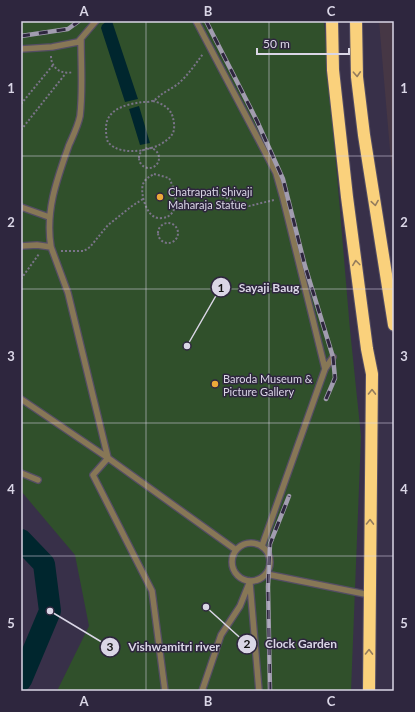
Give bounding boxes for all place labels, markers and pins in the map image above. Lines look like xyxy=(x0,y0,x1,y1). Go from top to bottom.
place label: Chatrapati Shivaji Maharaja Statue xyxy=(168,185,253,211)
marker: Chatrapati Shivaji Maharaja Statue xyxy=(155,192,165,202)
callout: Sayaji Baug xyxy=(211,275,307,299)
place label: Baroda Museum & Picture Gallery xyxy=(223,372,313,398)
marker: Baroda Museum & Picture Gallery xyxy=(210,379,220,389)
callout: Clock Garden xyxy=(237,632,345,656)
callout: Vishwamitri river xyxy=(100,635,228,659)

